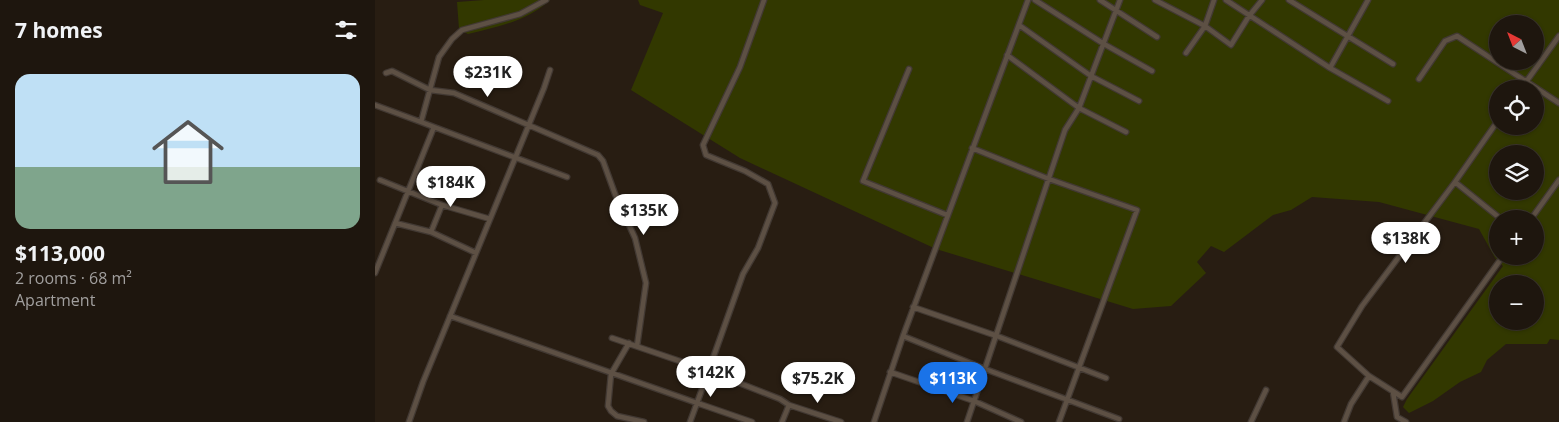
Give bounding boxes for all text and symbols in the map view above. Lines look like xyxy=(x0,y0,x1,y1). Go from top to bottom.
north arrow xyxy=(1489,15,1544,70)
map controls xyxy=(1489,15,1544,330)
text: 7 homes xyxy=(15,16,103,44)
icon: filters xyxy=(332,16,360,44)
pin: $231K xyxy=(453,56,523,98)
text: $231K xyxy=(464,61,512,83)
button: locate xyxy=(1489,80,1544,135)
icon: home xyxy=(143,107,233,197)
button: layers xyxy=(1489,145,1544,200)
pin: $184K xyxy=(416,166,486,208)
text: $184K xyxy=(427,171,475,193)
pin: $135K xyxy=(609,194,679,236)
text: $135K xyxy=(620,199,668,221)
button: + xyxy=(1489,210,1544,265)
pin: $138K xyxy=(1371,222,1441,264)
text: $138K xyxy=(1382,227,1430,249)
text: $113,000 xyxy=(15,239,105,267)
text: 2 rooms · 68 m² xyxy=(15,267,132,289)
button: − xyxy=(1489,275,1544,330)
text: Apartment xyxy=(15,289,95,311)
pin: $142K xyxy=(676,356,746,398)
text: $142K xyxy=(687,361,735,383)
pin: $75.2K xyxy=(777,362,859,404)
pin: $113K xyxy=(918,362,988,404)
text: $75.2K xyxy=(792,367,844,389)
text: $113K xyxy=(929,367,977,389)

